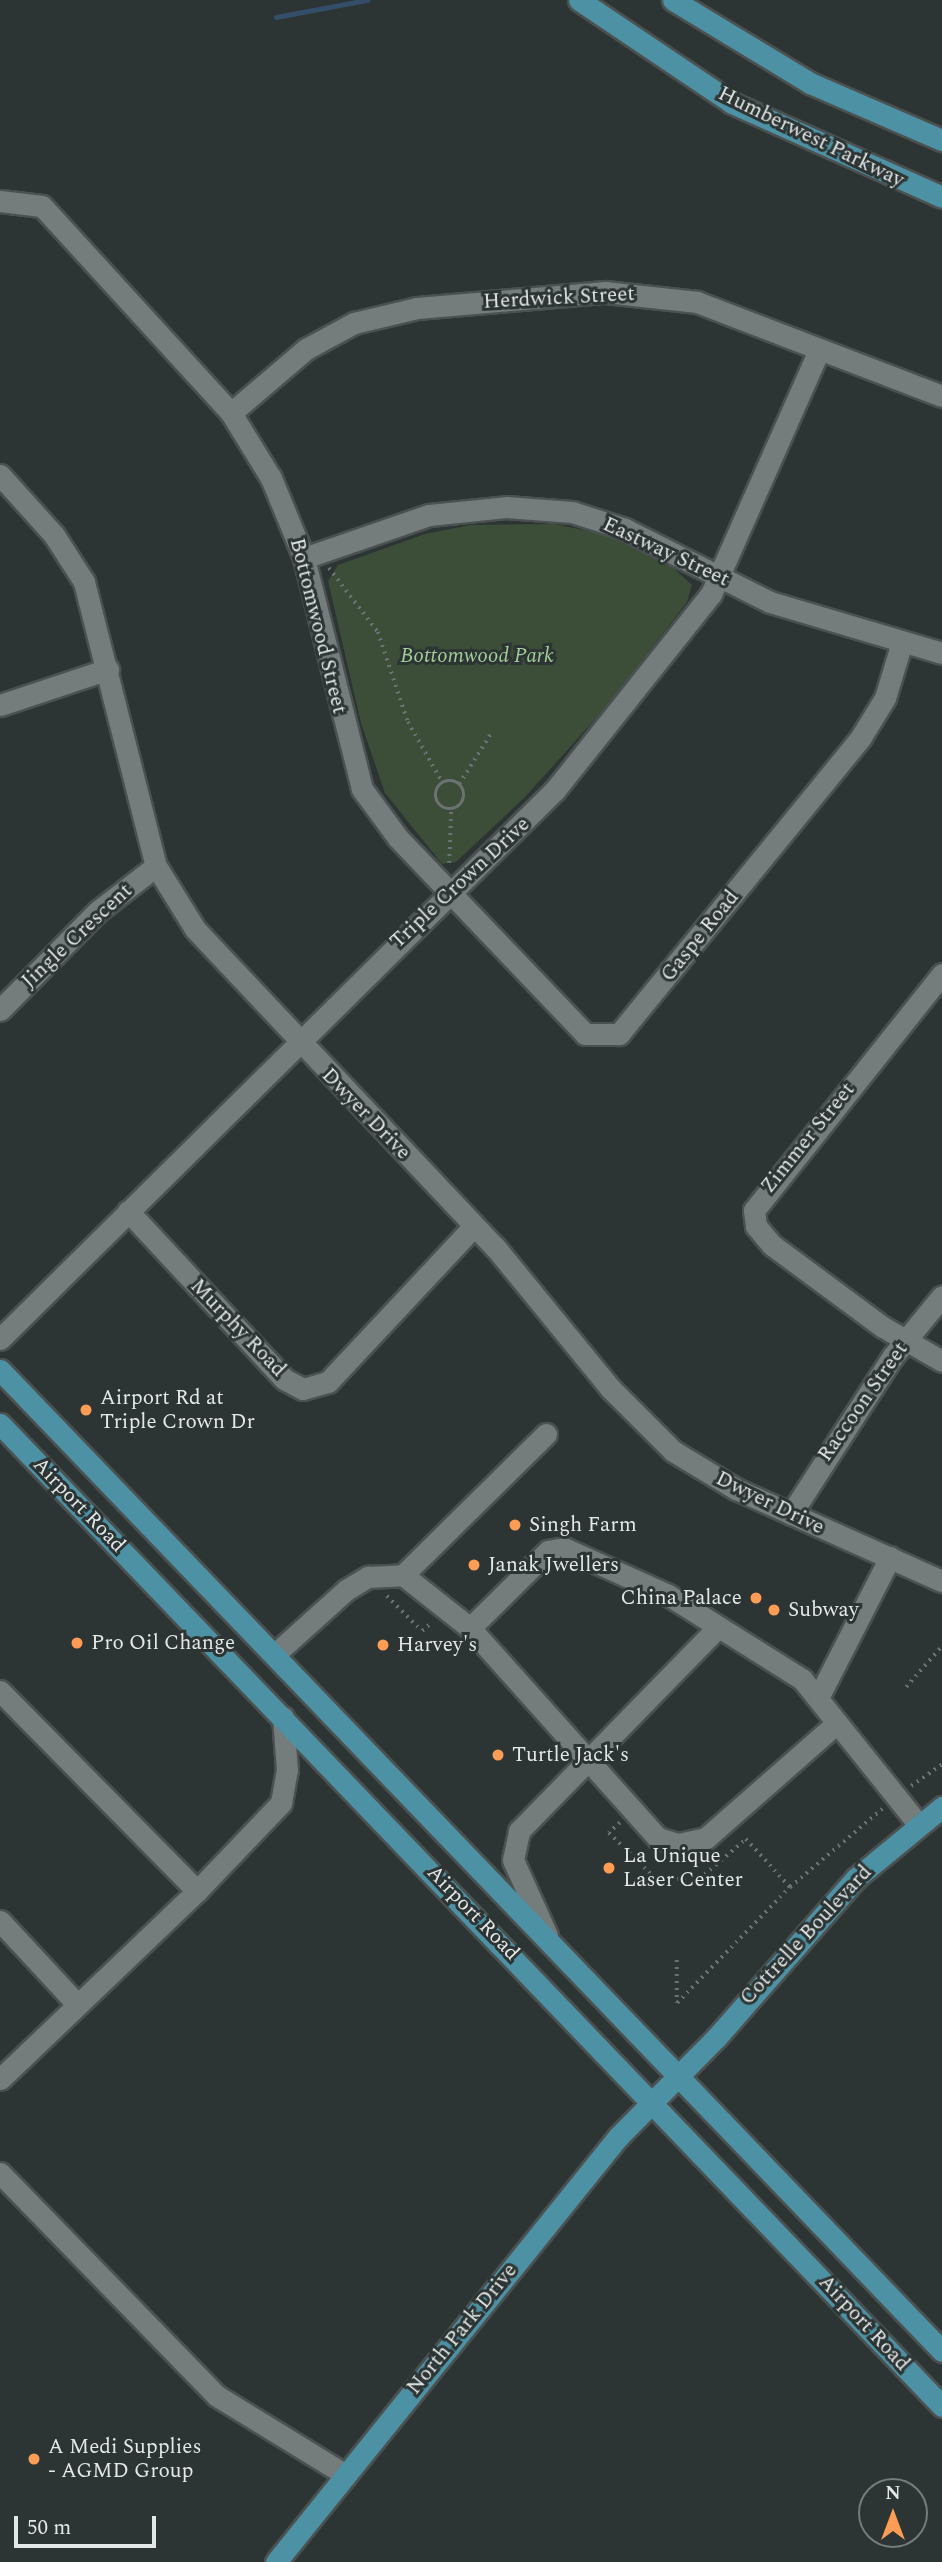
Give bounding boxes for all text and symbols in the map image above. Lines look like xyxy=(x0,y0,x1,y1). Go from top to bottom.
street label: Humberwest Parkway xyxy=(714,81,908,193)
street label: Herdwick Street xyxy=(483,281,635,315)
street label: Eastway Street xyxy=(599,512,733,592)
street label: Bottomwood Street xyxy=(284,536,352,716)
park label: Bottomwood Park xyxy=(400,643,554,669)
street label: Triple Crown Drive xyxy=(385,812,535,954)
street label: Jingle Crescent xyxy=(16,878,138,994)
street label: Gaspe Road xyxy=(656,885,744,987)
street label: Dwyer Drive xyxy=(316,1063,416,1165)
street label: Zimmer Street xyxy=(756,1078,860,1198)
street label: Murphy Road xyxy=(185,1274,291,1382)
street label: Raccoon Street xyxy=(813,1337,913,1467)
place label: Airport Rd at Triple Crown Dr xyxy=(100,1385,255,1435)
marker: Airport Rd at Triple Crown Dr xyxy=(78,1402,94,1418)
street label: Airport Road xyxy=(27,1452,131,1558)
street label: Dwyer Drive xyxy=(712,1466,828,1540)
place label: Singh Farm xyxy=(529,1512,637,1538)
marker: Singh Farm xyxy=(507,1517,523,1533)
place label: Janak Jwellers xyxy=(488,1552,619,1578)
marker: Janak Jwellers xyxy=(466,1557,482,1573)
place label: China Palace xyxy=(621,1585,742,1611)
marker: China Palace xyxy=(748,1590,764,1606)
place label: Subway xyxy=(788,1597,859,1623)
marker: Subway xyxy=(766,1602,782,1618)
place label: Pro Oil Change xyxy=(91,1630,235,1656)
place label: Harvey's xyxy=(397,1632,477,1658)
marker: Pro Oil Change xyxy=(69,1635,85,1651)
marker: Harvey's xyxy=(375,1637,391,1653)
place label: Turtle Jack's xyxy=(512,1742,629,1768)
marker: Turtle Jack's xyxy=(490,1747,506,1763)
place label: La Unique Laser Center xyxy=(623,1843,743,1893)
street label: Airport Road xyxy=(421,1860,525,1966)
marker: La Unique Laser Center xyxy=(601,1860,617,1876)
street label: Cottrelle Boulevard xyxy=(735,1860,877,2010)
street label: North Park Drive xyxy=(401,2258,523,2400)
street label: Airport Road xyxy=(813,2270,915,2376)
place label: A Medi Supplies - AGMD Group xyxy=(48,2434,202,2484)
marker: A Medi Supplies - AGMD Group xyxy=(26,2451,42,2467)
north arrow xyxy=(858,2478,928,2548)
text: N xyxy=(885,2479,901,2508)
scale bar xyxy=(18,2502,159,2546)
text: 50 m xyxy=(27,2512,71,2544)

